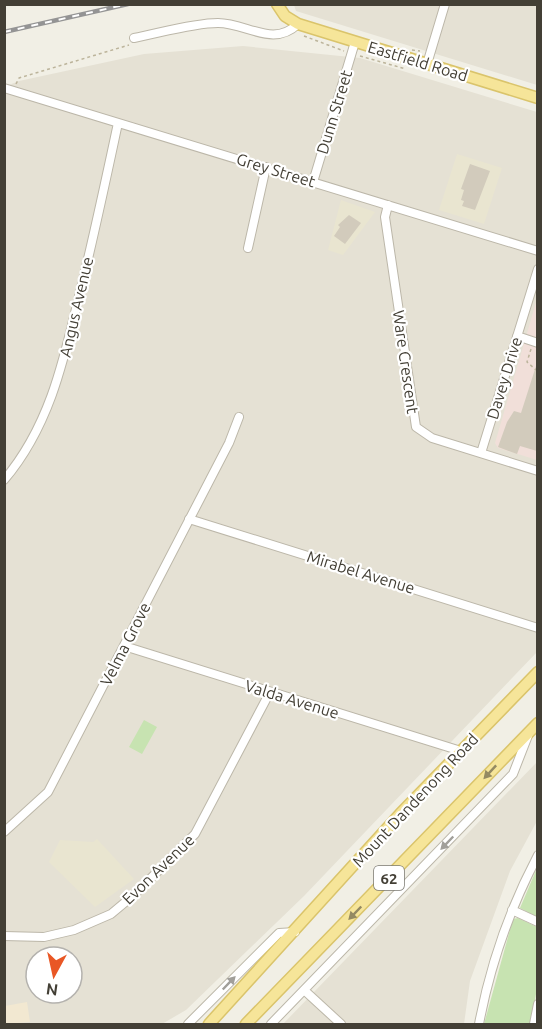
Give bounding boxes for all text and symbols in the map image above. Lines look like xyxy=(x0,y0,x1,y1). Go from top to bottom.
street label: Eastfield Road xyxy=(366,37,470,85)
street label: Dunn Street xyxy=(313,67,356,156)
street label: Grey Street xyxy=(234,149,318,191)
street label: Angus Avenue xyxy=(56,255,96,359)
street label: Ware Crescent xyxy=(390,309,422,416)
street label: Davey Drive xyxy=(483,335,525,421)
street label: Mirabel Avenue xyxy=(305,547,417,597)
street label: Velma Grove xyxy=(96,599,154,689)
street label: Valda Avenue xyxy=(243,676,341,722)
street label: Mount Dandenong Road xyxy=(348,730,482,870)
one-way arrow xyxy=(483,765,497,780)
street label: Evon Avenue xyxy=(118,830,198,908)
one-way arrow xyxy=(441,835,455,849)
road number: 62 xyxy=(374,866,404,890)
one-way arrow xyxy=(348,906,362,921)
north arrow xyxy=(24,945,84,1005)
one-way arrow xyxy=(222,976,235,991)
text: N xyxy=(45,980,59,1000)

